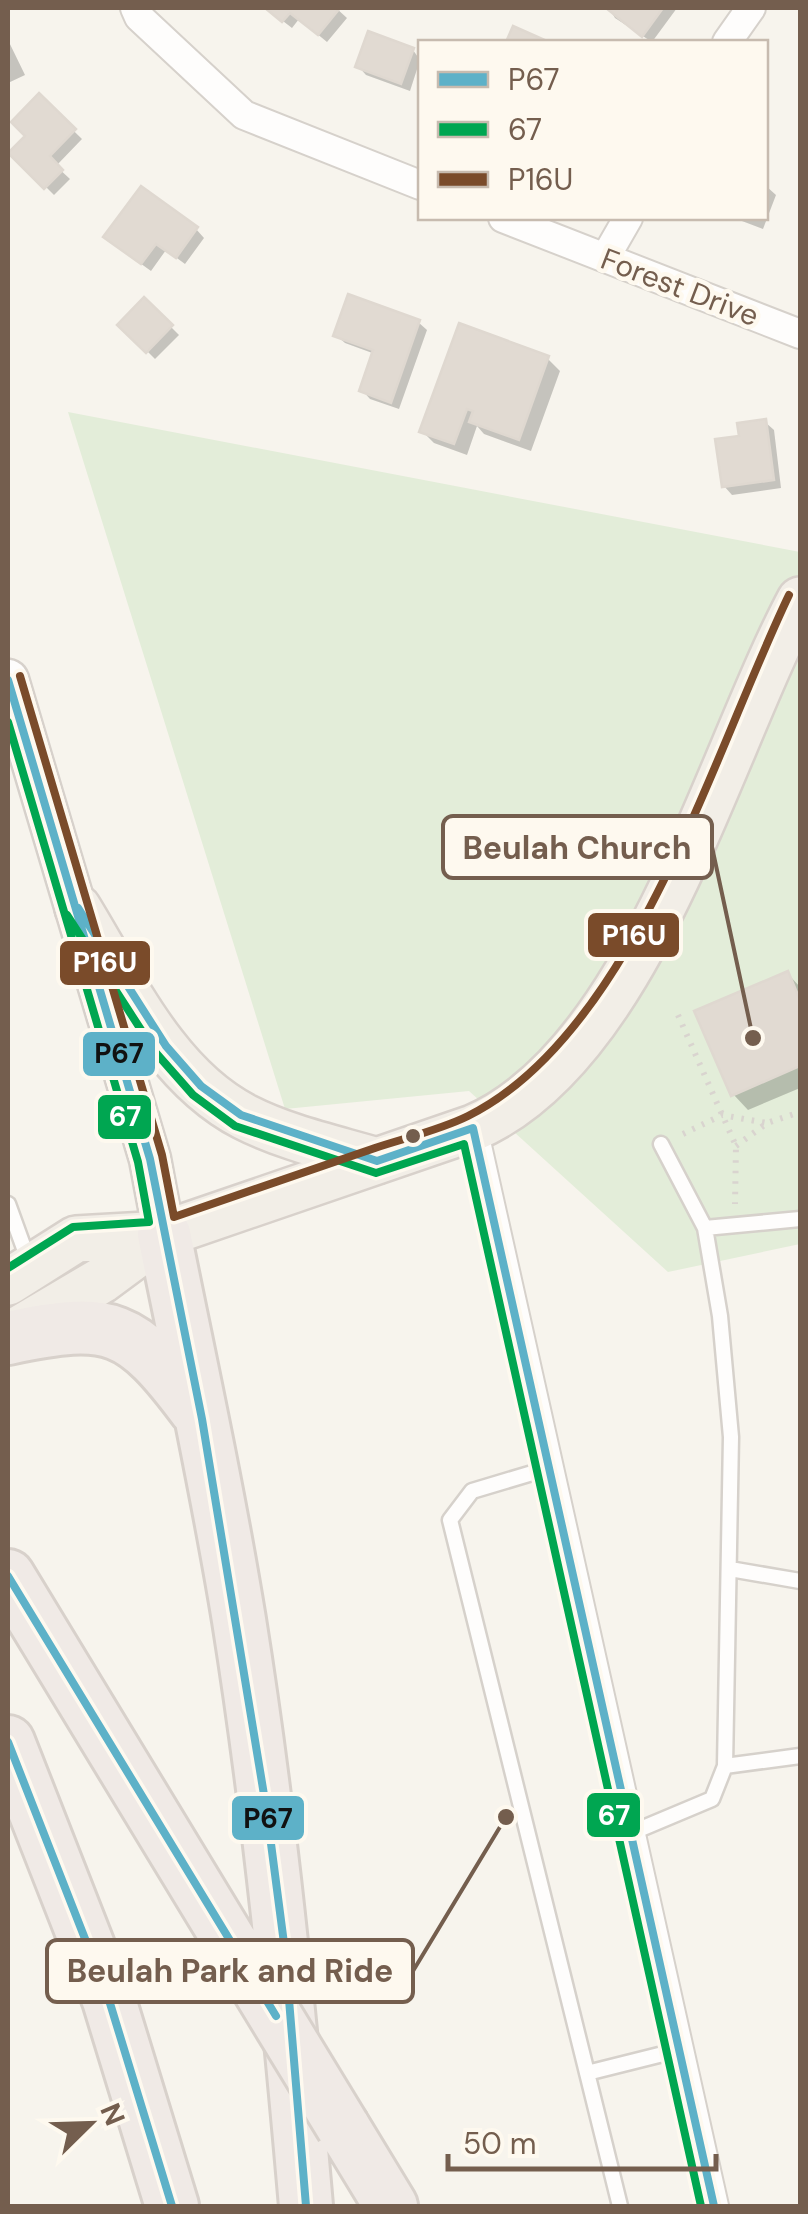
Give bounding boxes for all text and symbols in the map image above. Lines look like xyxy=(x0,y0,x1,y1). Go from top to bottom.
legend xyxy=(418,40,768,220)
text: P67 xyxy=(508,60,559,99)
text: 67 xyxy=(508,110,542,149)
text: P16U xyxy=(508,160,573,199)
street label: Forest Drive xyxy=(596,239,764,335)
callout: Beulah Church xyxy=(443,816,712,878)
text: Beulah Church xyxy=(462,827,692,869)
line badge: P16U xyxy=(586,911,681,959)
text: P16U xyxy=(602,917,666,954)
line badge: P16U xyxy=(58,939,152,987)
text: P16U xyxy=(73,944,137,981)
line badge: P67 xyxy=(81,1030,157,1078)
text: P67 xyxy=(94,1035,144,1072)
line badge: 67 xyxy=(96,1093,153,1141)
text: 67 xyxy=(109,1098,141,1135)
unlabelled marker xyxy=(403,1126,423,1146)
line badge: 67 xyxy=(585,1791,642,1839)
line badge: P67 xyxy=(230,1794,306,1842)
text: 67 xyxy=(598,1797,630,1834)
text: P67 xyxy=(243,1800,293,1837)
callout: Beulah Park and Ride xyxy=(47,1940,413,2002)
text: Beulah Park and Ride xyxy=(67,1950,393,1992)
north arrow xyxy=(40,2074,140,2174)
text: N xyxy=(92,2098,134,2131)
scale bar xyxy=(448,2109,716,2171)
text: 50 m xyxy=(463,2124,537,2163)

